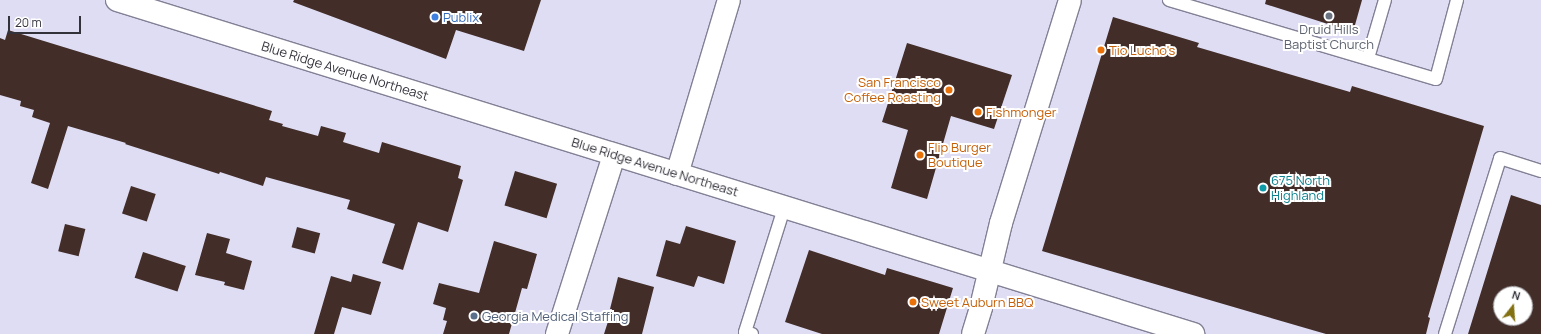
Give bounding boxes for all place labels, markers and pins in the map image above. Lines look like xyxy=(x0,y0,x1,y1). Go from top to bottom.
place label: Publix xyxy=(443,9,479,25)
marker: Druid Hills Baptist Church xyxy=(1324,11,1334,21)
marker: Publix xyxy=(430,12,440,22)
place label: Druid Hills Baptist Church xyxy=(1284,22,1374,53)
place label: Tio Lucho's xyxy=(1109,42,1175,58)
marker: Tio Lucho's xyxy=(1096,45,1106,55)
place label: San Francisco Coffee Roasting xyxy=(844,75,941,106)
marker: San Francisco Coffee Roasting xyxy=(944,85,954,95)
place label: Fishmonger xyxy=(986,104,1057,120)
marker: Fishmonger xyxy=(973,107,983,117)
place label: Flip Burger Boutique xyxy=(928,140,991,171)
marker: Flip Burger Boutique xyxy=(915,150,925,160)
place label: 675 North Highland xyxy=(1271,173,1330,204)
marker: 675 North Highland xyxy=(1258,183,1268,193)
place label: Sweet Auburn BBQ xyxy=(921,294,1033,310)
marker: Sweet Auburn BBQ xyxy=(908,297,918,307)
place label: Georgia Medical Staffing xyxy=(482,308,628,324)
marker: Georgia Medical Staffing xyxy=(469,311,479,321)

